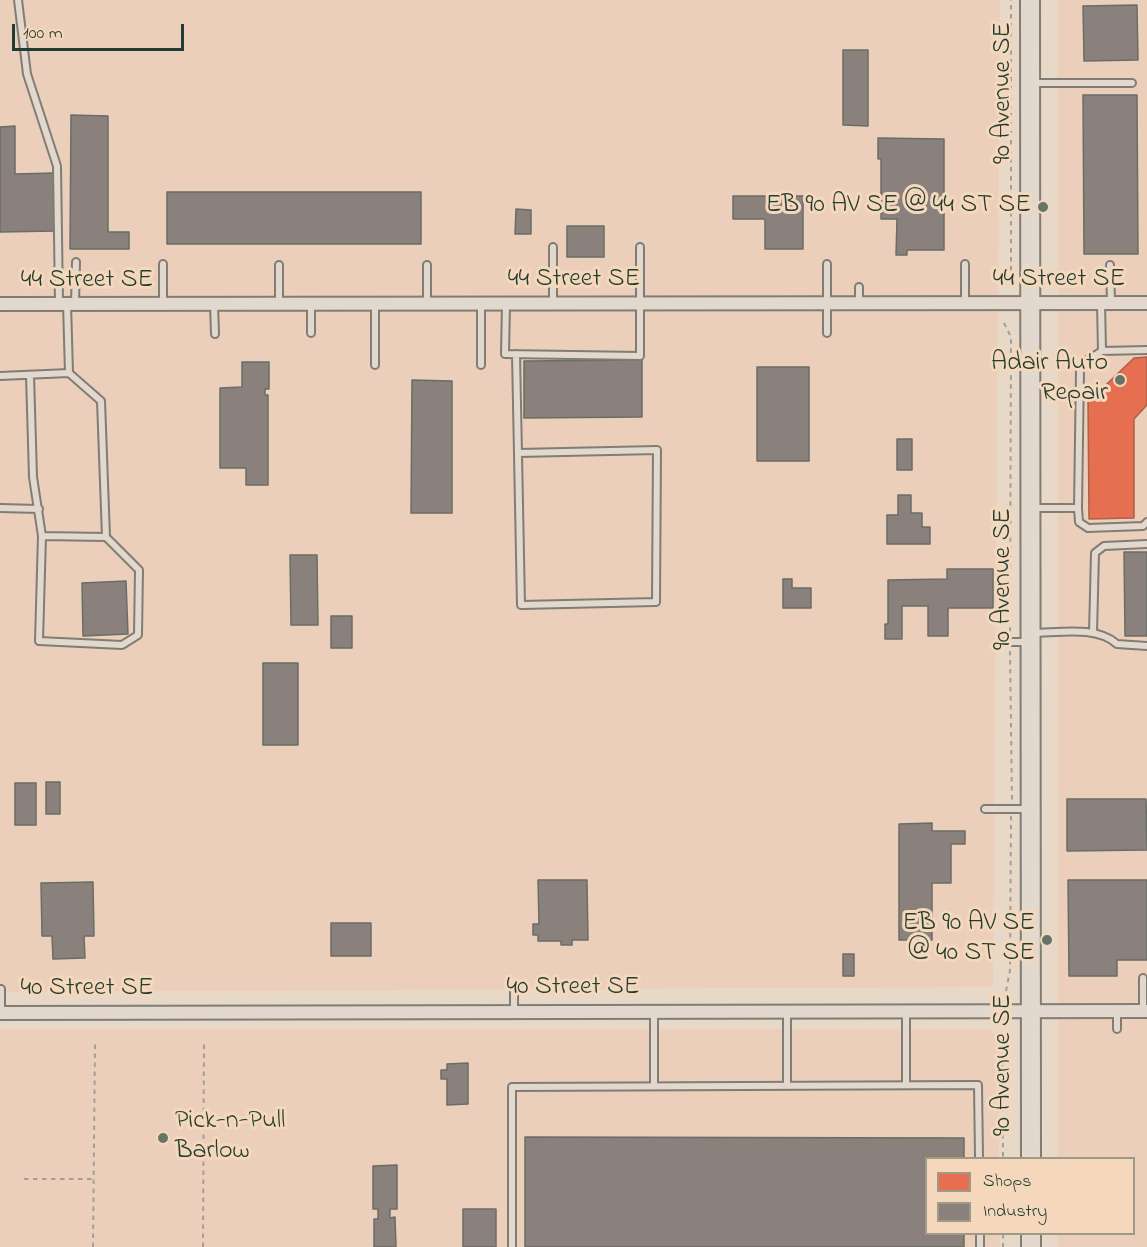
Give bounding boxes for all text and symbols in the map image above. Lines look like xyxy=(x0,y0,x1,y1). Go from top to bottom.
scale bar xyxy=(15,12,188,50)
text: 100 m xyxy=(23,21,63,47)
street label: 90 Avenue SE xyxy=(989,22,1021,164)
place label: EB 90 AV SE @ 44 ST SE xyxy=(766,191,1031,223)
marker: EB 90 AV SE @ 44 ST SE xyxy=(1036,200,1050,214)
street label: 44 Street SE xyxy=(508,265,640,297)
street label: 44 Street SE xyxy=(993,265,1125,297)
street label: 44 Street SE xyxy=(21,266,153,298)
place label: Adair Auto Repair xyxy=(991,349,1108,410)
marker: Adair Auto Repair xyxy=(1113,373,1127,387)
street label: 90 Avenue SE xyxy=(989,508,1021,650)
place label: EB 90 AV SE @ 40 ST SE xyxy=(903,909,1035,970)
marker: EB 90 AV SE @ 40 ST SE xyxy=(1040,933,1054,947)
street label: 40 Street SE xyxy=(507,973,639,1005)
street label: 40 Street SE xyxy=(21,974,153,1006)
street label: 90 Avenue SE xyxy=(989,994,1021,1136)
place label: Pick-n-Pull Barlow xyxy=(175,1107,285,1168)
marker: Pick-n-Pull Barlow xyxy=(156,1131,170,1145)
legend xyxy=(925,1157,1135,1235)
text: Shops xyxy=(983,1169,1031,1195)
text: Industry xyxy=(983,1199,1047,1225)

